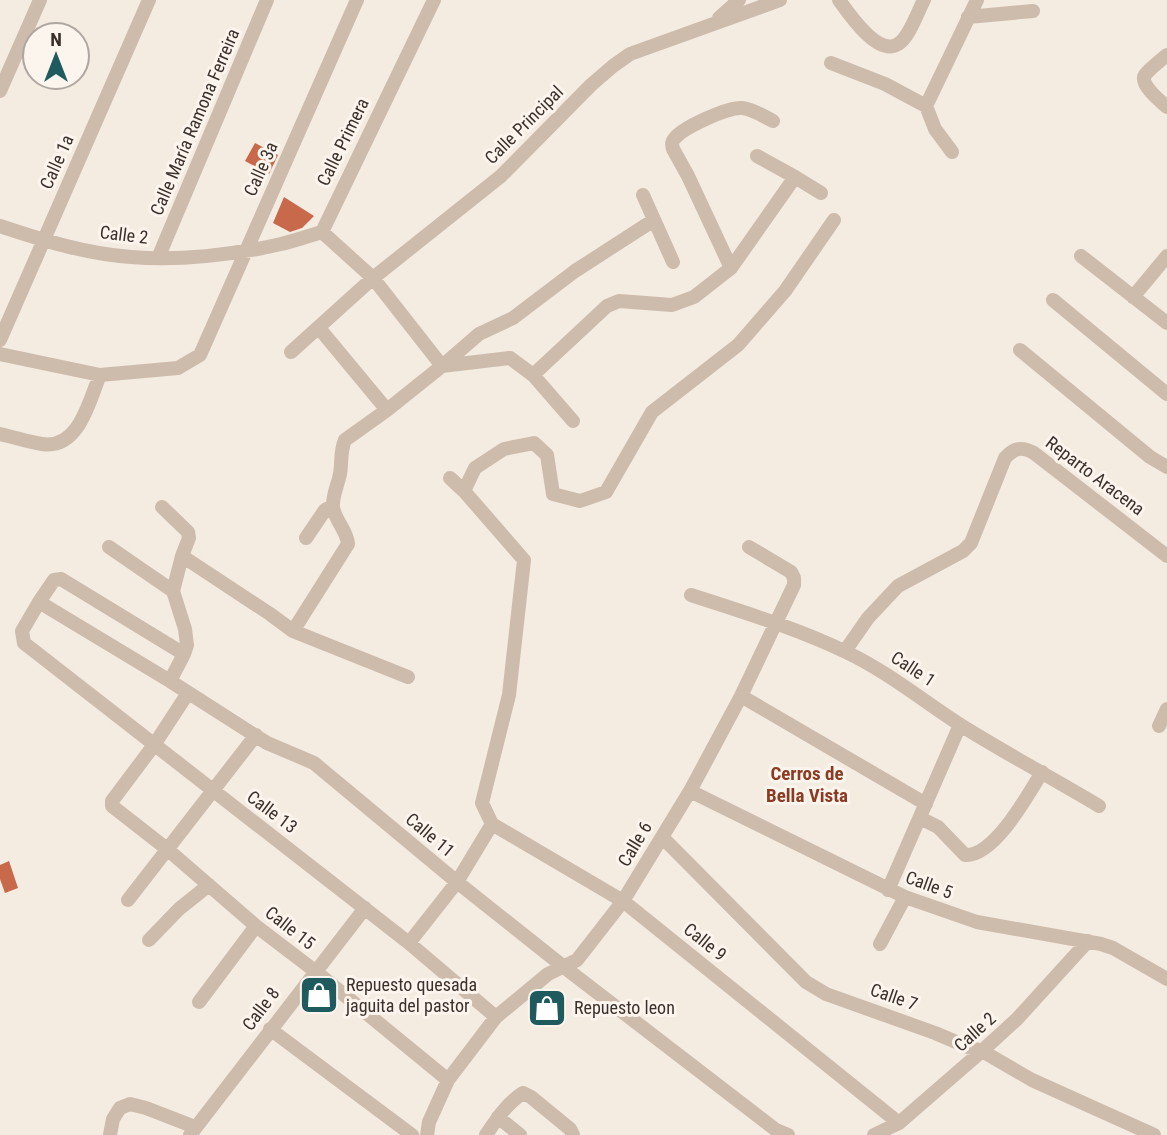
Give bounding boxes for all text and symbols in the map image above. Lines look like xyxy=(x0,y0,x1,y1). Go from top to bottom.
north arrow xyxy=(21,21,91,91)
street label: Calle María Ramona Ferreira xyxy=(146,25,243,218)
text: N xyxy=(50,28,62,51)
street label: Calle Principal xyxy=(480,81,567,168)
street label: Calle Primera xyxy=(312,94,373,189)
street label: Calle 1a xyxy=(35,131,78,192)
street label: Calle 3a xyxy=(239,138,282,199)
street label: Calle 2 xyxy=(99,221,150,248)
street label: Reparto Aracena xyxy=(1042,432,1149,519)
street label: Calle 1 xyxy=(887,647,939,691)
district label: Cerros de Bella Vista xyxy=(766,762,848,807)
street label: Calle 13 xyxy=(243,786,302,837)
street label: Calle 11 xyxy=(402,808,459,861)
street label: Calle 6 xyxy=(613,818,656,870)
street label: Calle 5 xyxy=(903,866,956,903)
street label: Calle 15 xyxy=(261,902,319,954)
street label: Calle 9 xyxy=(680,918,731,965)
shop icon: Repuesto quesada jaguita del pastor xyxy=(298,974,340,1016)
place label: Repuesto quesada jaguita del pastor xyxy=(345,974,477,1016)
street label: Calle 7 xyxy=(868,979,921,1014)
street label: Calle 8 xyxy=(238,983,284,1034)
shop icon: Repuesto leon xyxy=(526,987,568,1029)
place label: Repuesto leon xyxy=(574,997,675,1018)
street label: Calle 2 xyxy=(950,1008,1000,1056)

